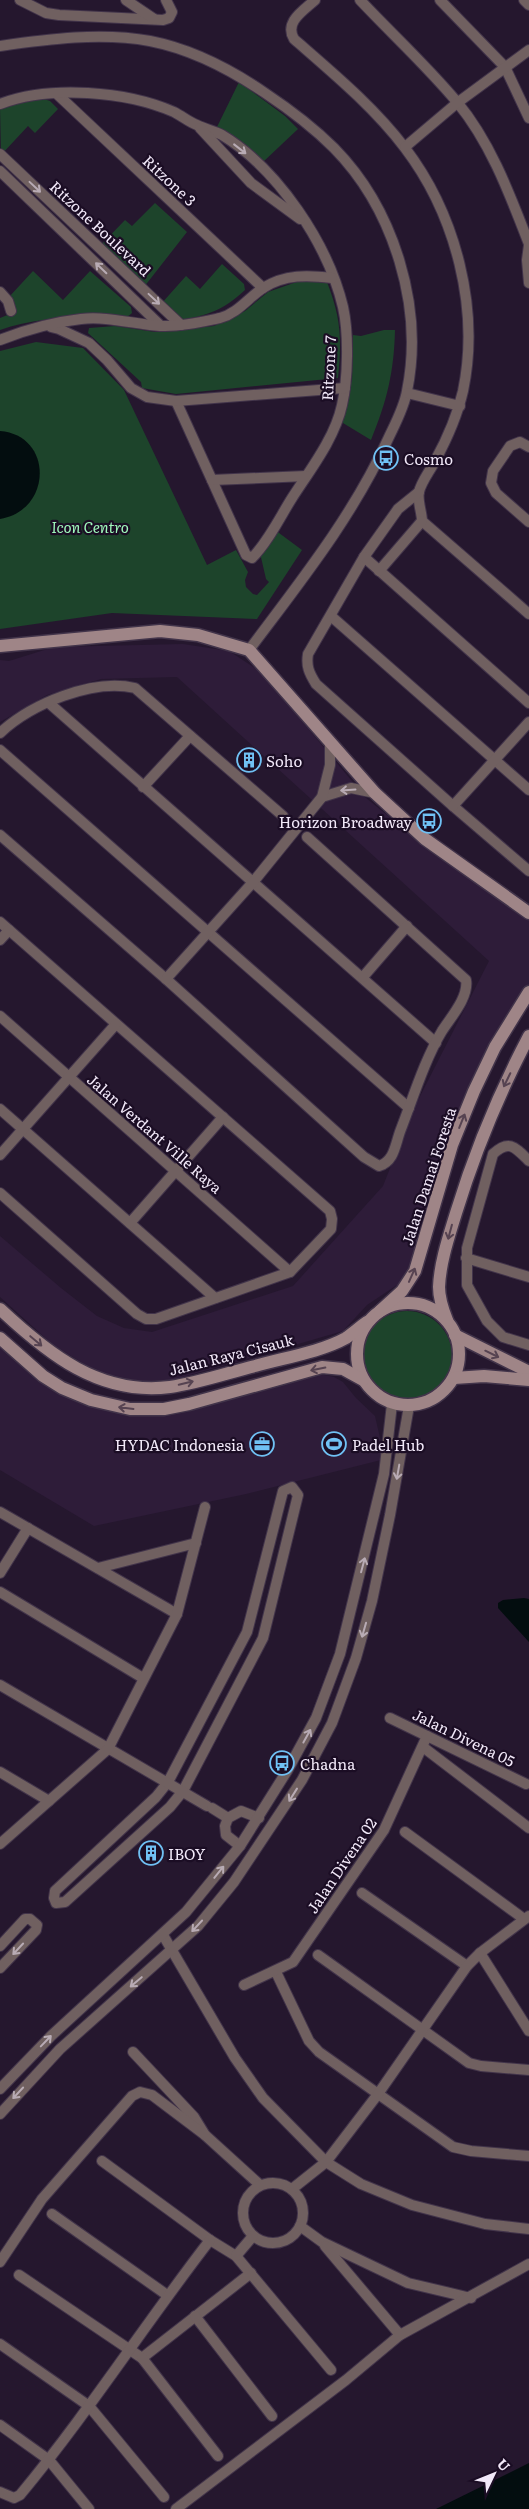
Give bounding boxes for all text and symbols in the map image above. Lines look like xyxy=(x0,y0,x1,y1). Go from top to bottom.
one-way arrow xyxy=(233,144,247,154)
street label: Ritzone 3 xyxy=(138,149,202,211)
street label: Ritzone Boulevard xyxy=(45,175,157,281)
one-way arrow xyxy=(29,181,42,193)
one-way arrow xyxy=(95,262,107,274)
one-way arrow xyxy=(147,293,160,305)
street label: Ritzone 7 xyxy=(315,334,341,401)
bus stop icon: Cosmo xyxy=(373,445,399,471)
place label: Cosmo xyxy=(404,447,453,470)
park label: Icon Centro xyxy=(51,515,129,538)
building icon: Soho xyxy=(236,747,262,773)
place label: Soho xyxy=(266,749,302,772)
one-way arrow xyxy=(340,785,356,794)
bus stop icon: Horizon Broadway xyxy=(416,808,442,834)
place label: Horizon Broadway xyxy=(279,810,412,833)
street label: Jalan Verdant Ville Raya xyxy=(82,1068,228,1199)
one-way arrow xyxy=(502,1072,511,1087)
street label: Jalan Damai Foresta xyxy=(395,1103,461,1248)
one-way arrow xyxy=(458,1114,467,1129)
one-way arrow xyxy=(445,1223,455,1239)
one-way arrow xyxy=(408,1268,418,1283)
street label: Jalan Raya Cisauk xyxy=(166,1327,297,1381)
one-way arrow xyxy=(30,1336,43,1347)
one-way arrow xyxy=(484,1350,499,1360)
one-way arrow xyxy=(310,1365,326,1375)
one-way arrow xyxy=(178,1378,194,1387)
one-way arrow xyxy=(118,1402,134,1412)
office icon: HYDAC Indonesia xyxy=(249,1431,275,1457)
sports icon: Padel Hub xyxy=(321,1431,347,1457)
place label: HYDAC Indonesia xyxy=(115,1433,245,1456)
place label: Padel Hub xyxy=(352,1433,424,1456)
one-way arrow xyxy=(392,1463,402,1479)
one-way arrow xyxy=(359,1558,368,1574)
one-way arrow xyxy=(358,1622,368,1638)
street label: Jalan Divena 05 xyxy=(409,1702,519,1772)
one-way arrow xyxy=(302,1729,312,1743)
bus stop icon: Chadna xyxy=(269,1750,295,1776)
place label: Chadna xyxy=(300,1752,356,1775)
one-way arrow xyxy=(287,1788,298,1802)
street label: Jalan Divena 02 xyxy=(300,1812,382,1917)
building icon: IBOY xyxy=(138,1840,164,1866)
place label: IBOY xyxy=(168,1842,206,1865)
one-way arrow xyxy=(214,1865,224,1879)
one-way arrow xyxy=(191,1920,203,1933)
one-way arrow xyxy=(12,1943,24,1955)
one-way arrow xyxy=(130,1976,143,1987)
one-way arrow xyxy=(40,2035,52,2048)
one-way arrow xyxy=(12,2086,24,2099)
north arrow xyxy=(469,2449,519,2499)
text: U xyxy=(493,2454,515,2475)

